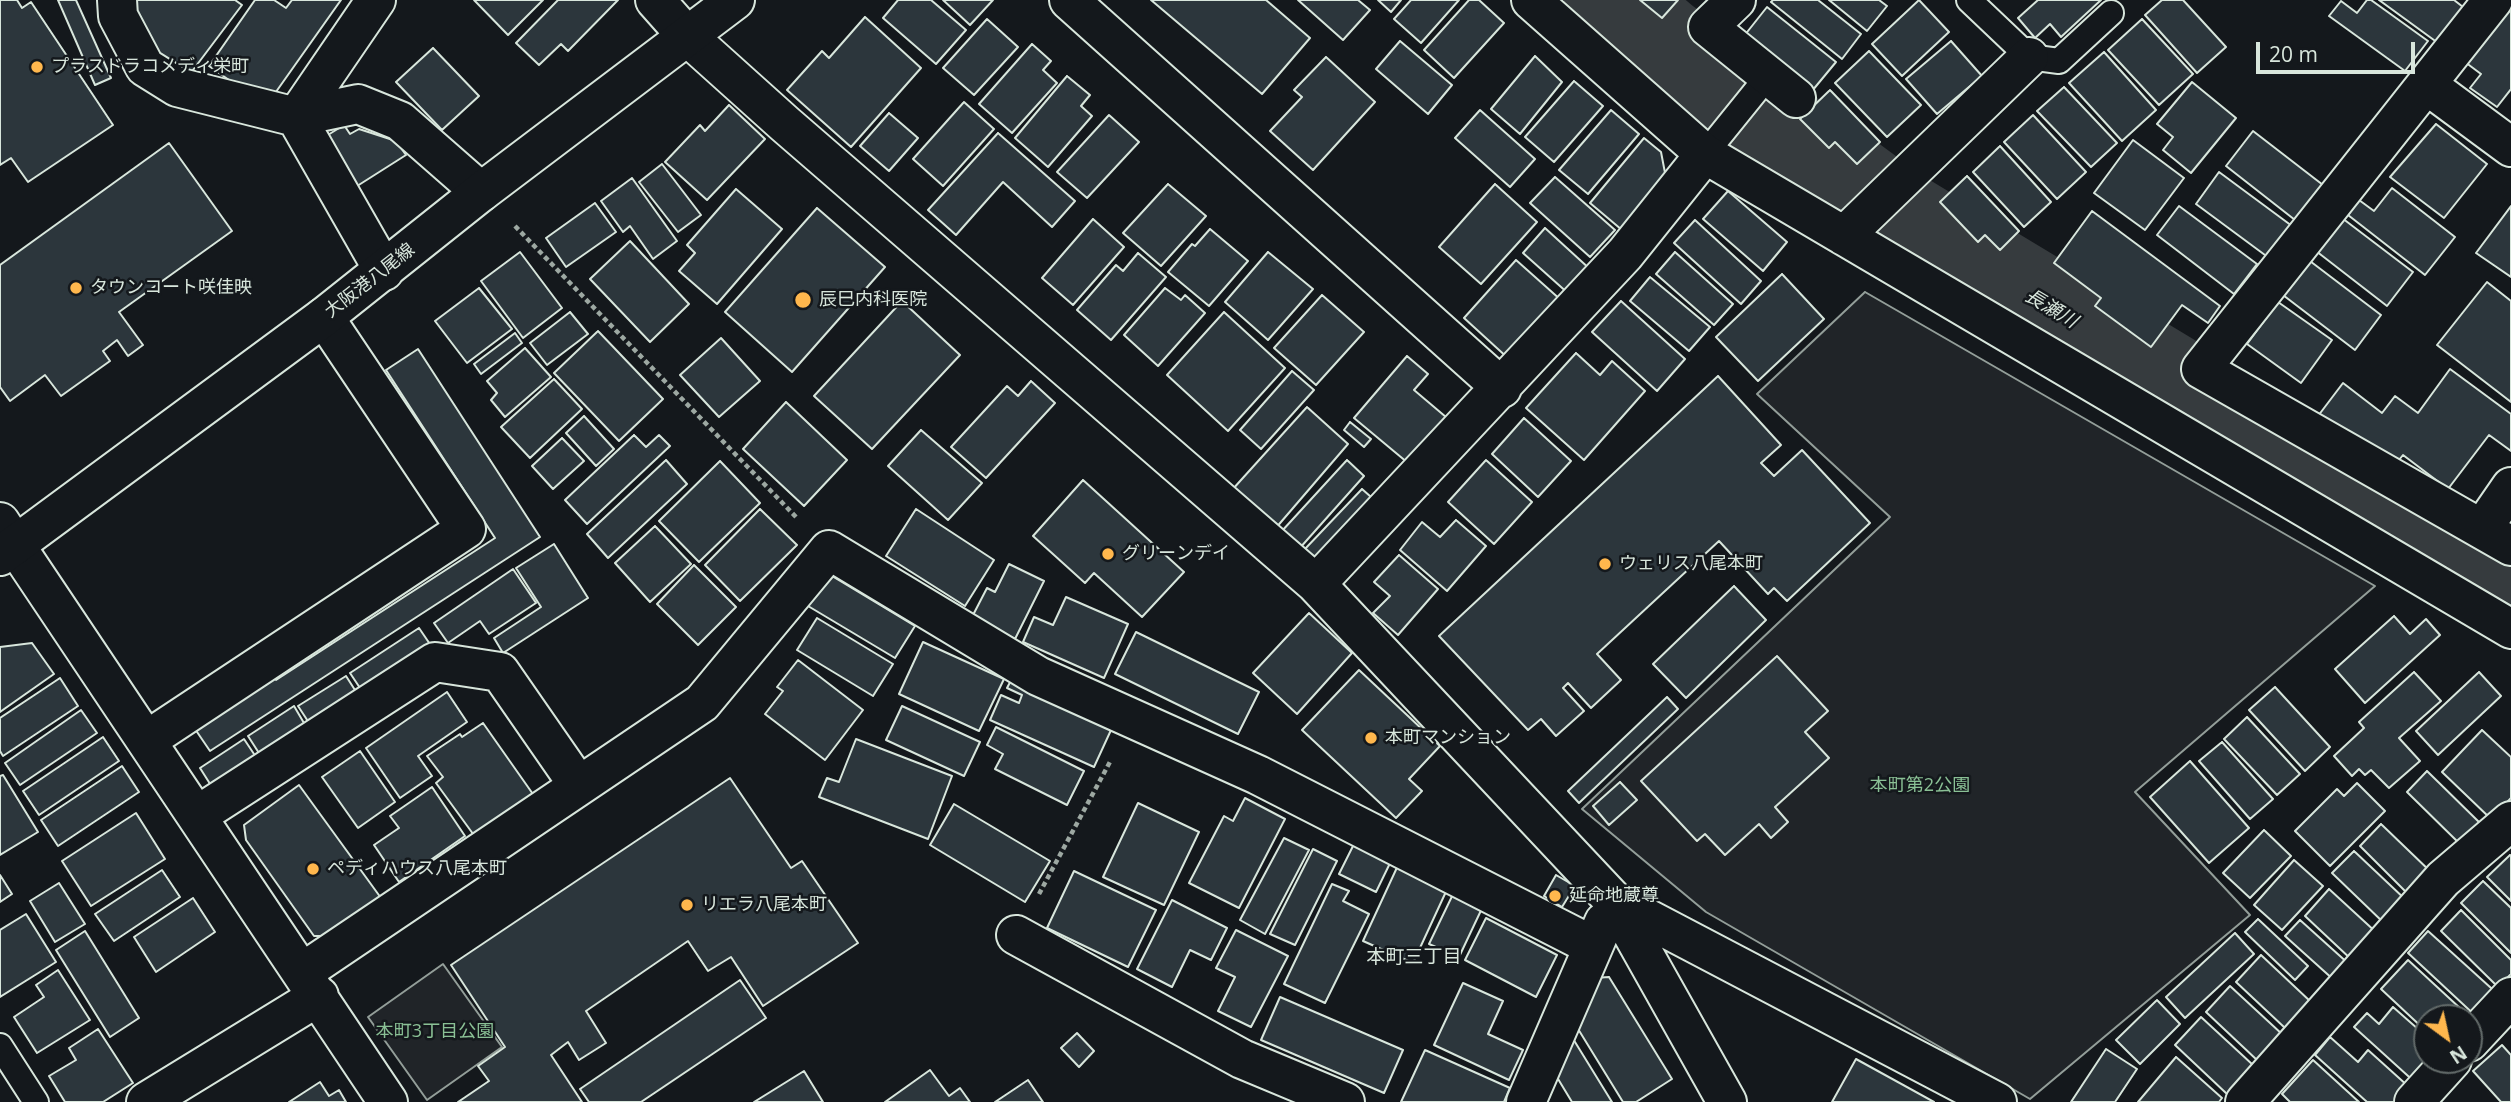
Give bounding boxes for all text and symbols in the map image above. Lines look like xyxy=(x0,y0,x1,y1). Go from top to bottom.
scale bar xyxy=(2259,28,2418,72)
text: 20 m xyxy=(2269,40,2318,68)
place label: プラスドラコメディ栄町 xyxy=(51,56,249,78)
marker: プラスドラコメディ栄町 xyxy=(29,59,45,75)
street label: 大阪港八尾線 xyxy=(321,239,419,323)
place label: タウンコート咲佳映 xyxy=(90,277,252,299)
marker: タウンコート咲佳映 xyxy=(68,280,84,296)
water label: 長瀬川 xyxy=(2021,285,2081,333)
place label: 辰巳内科医院 xyxy=(819,289,927,311)
marker: 辰巳内科医院 xyxy=(793,290,813,310)
place label: グリーンデイ xyxy=(1122,543,1230,565)
marker: グリーンデイ xyxy=(1100,546,1116,562)
place label: ウェリス八尾本町 xyxy=(1619,553,1763,575)
marker: ウェリス八尾本町 xyxy=(1597,556,1613,572)
place label: 本町マンション xyxy=(1385,727,1511,749)
marker: 本町マンション xyxy=(1363,730,1379,746)
park label: 本町第2公園 xyxy=(1870,775,1970,797)
place label: ペディハウス八尾本町 xyxy=(327,858,507,880)
marker: ペディハウス八尾本町 xyxy=(305,861,321,877)
place label: 延命地蔵尊 xyxy=(1569,885,1659,907)
marker: 延命地蔵尊 xyxy=(1547,888,1563,904)
place label: リエラ八尾本町 xyxy=(701,894,827,916)
marker: リエラ八尾本町 xyxy=(679,897,695,913)
district label: 本町三丁目 xyxy=(1367,947,1461,969)
north arrow xyxy=(2413,1004,2483,1074)
park label: 本町3丁目公園 xyxy=(376,1021,494,1043)
text: N xyxy=(2445,1040,2472,1070)

